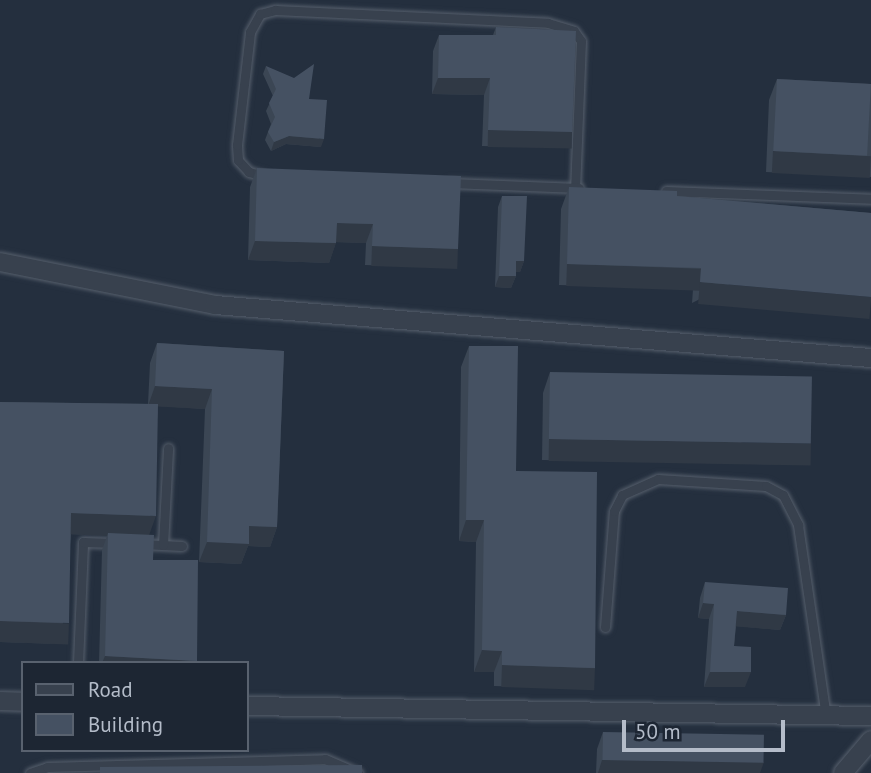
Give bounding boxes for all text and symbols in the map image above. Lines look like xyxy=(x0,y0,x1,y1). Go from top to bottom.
legend xyxy=(21,661,248,752)
text: Road xyxy=(88,676,132,703)
scale bar xyxy=(626,706,789,750)
text: Building xyxy=(88,711,163,738)
text: 50 m xyxy=(635,718,681,745)

